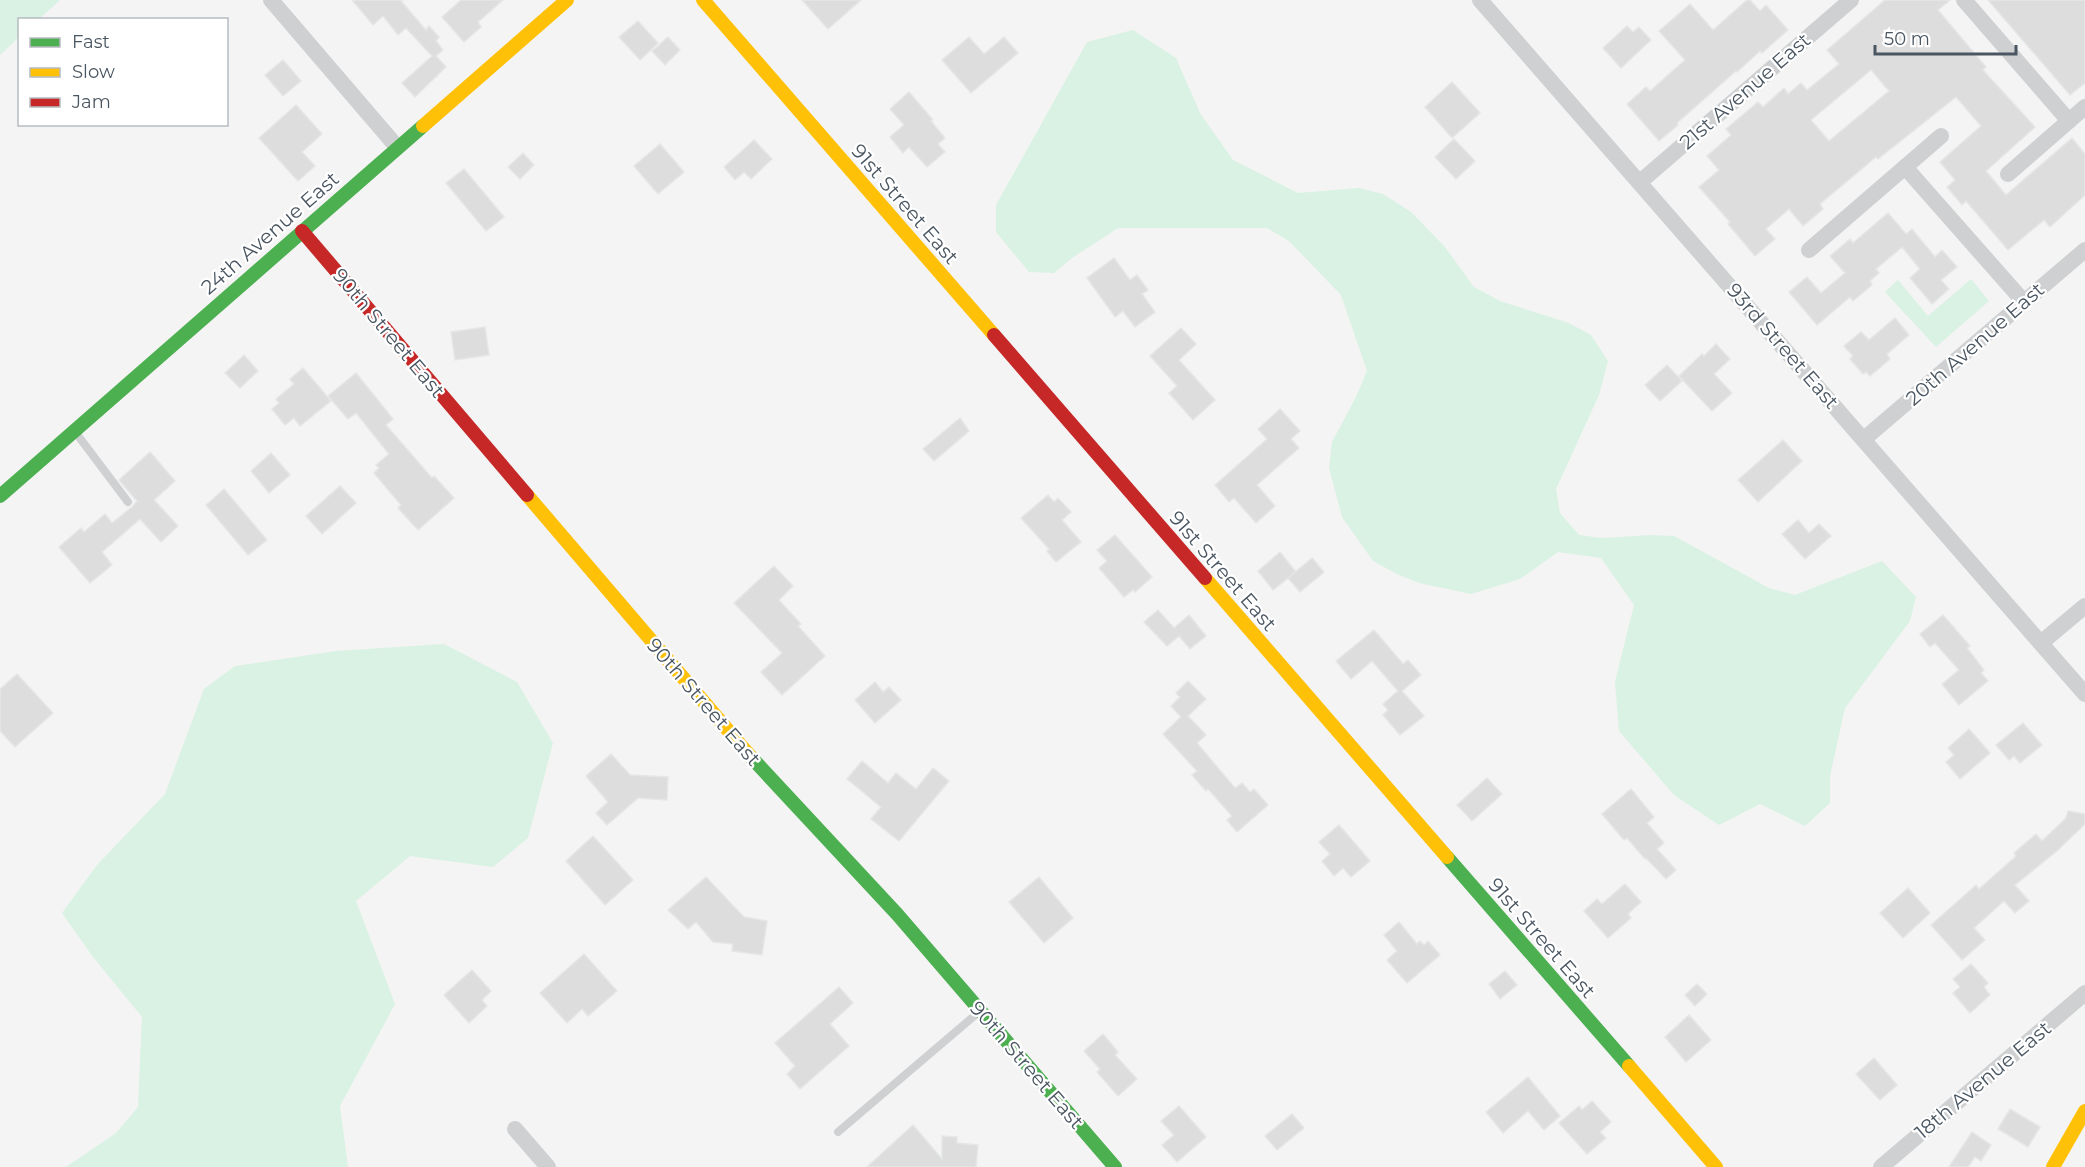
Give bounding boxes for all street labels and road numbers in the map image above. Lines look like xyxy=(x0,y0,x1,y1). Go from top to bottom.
street label: 21st Avenue East xyxy=(1675,28,1815,154)
street label: 91st Street East xyxy=(846,139,964,269)
street label: 24th Avenue East xyxy=(196,167,344,299)
street label: 90th Street East xyxy=(328,264,450,402)
street label: 20th Avenue East xyxy=(1901,277,2049,411)
street label: 93rd Street East xyxy=(1722,278,1844,414)
street label: 91st Street East xyxy=(1164,506,1282,636)
street label: 90th Street East xyxy=(642,633,766,771)
street label: 91st Street East xyxy=(1483,873,1601,1003)
street label: 90th Street East xyxy=(965,996,1089,1134)
street label: 18th Avenue East xyxy=(1910,1016,2056,1144)

